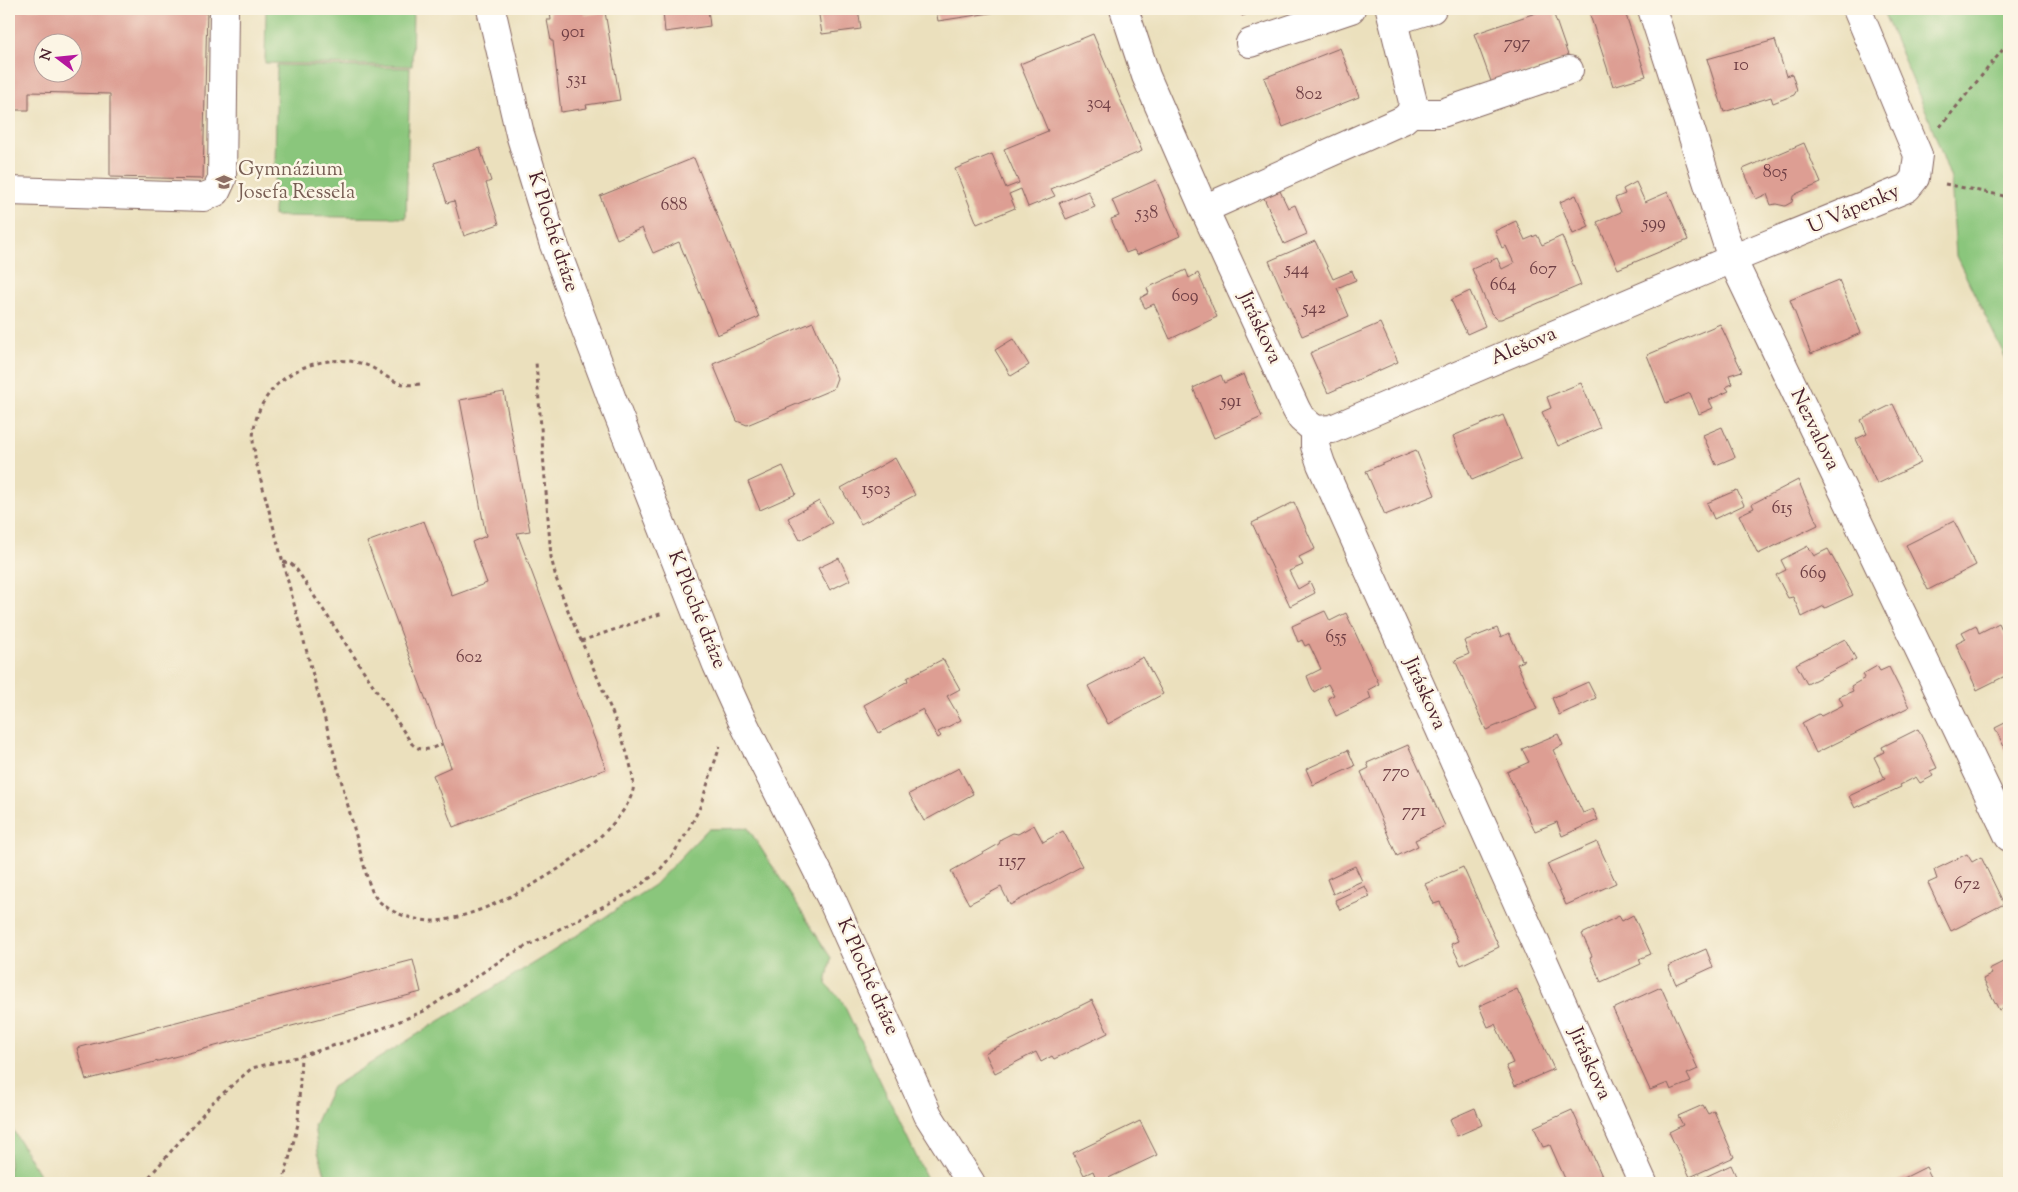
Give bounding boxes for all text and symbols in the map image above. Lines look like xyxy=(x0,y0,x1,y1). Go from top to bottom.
house number: 901 xyxy=(561,20,585,46)
house number: 797 xyxy=(1504,31,1530,57)
north arrow xyxy=(32,32,82,82)
text: N xyxy=(36,47,59,63)
house number: 10 xyxy=(1733,53,1749,79)
house number: 531 xyxy=(566,67,587,93)
house number: 802 xyxy=(1296,82,1323,108)
house number: 304 xyxy=(1087,91,1111,117)
place label: Gymnázium Josefa Ressela xyxy=(237,156,355,208)
house number: 805 xyxy=(1763,160,1787,186)
street label: K Ploché dráze xyxy=(519,168,585,296)
school or university icon: Gymnázium Josefa Ressela xyxy=(214,172,234,192)
street label: U Vápenky xyxy=(1804,178,1904,242)
house number: 688 xyxy=(661,193,687,219)
house number: 538 xyxy=(1135,201,1158,227)
house number: 599 xyxy=(1641,211,1666,237)
house number: 544 xyxy=(1284,257,1309,283)
house number: 607 xyxy=(1529,257,1557,283)
house number: 664 xyxy=(1490,273,1516,299)
house number: 609 xyxy=(1171,284,1199,310)
street label: Jiráskova xyxy=(1229,286,1288,369)
house number: 542 xyxy=(1301,296,1326,322)
street label: Alešova xyxy=(1487,320,1561,374)
street label: Nezvalova xyxy=(1782,384,1846,476)
house number: 591 xyxy=(1219,389,1242,415)
house number: 1503 xyxy=(861,477,891,503)
house number: 615 xyxy=(1771,496,1793,522)
street label: K Ploché dráze xyxy=(659,547,733,673)
house number: 669 xyxy=(1800,561,1827,587)
house number: 655 xyxy=(1325,625,1347,651)
house number: 602 xyxy=(456,645,483,671)
street label: Jiráskova xyxy=(1395,652,1453,735)
house number: 770 xyxy=(1382,760,1410,786)
house number: 771 xyxy=(1402,799,1426,825)
house number: 1157 xyxy=(998,849,1026,875)
house number: 672 xyxy=(1954,872,1981,898)
street label: K Ploché dráze xyxy=(828,914,906,1040)
street label: Jiráskova xyxy=(1560,1022,1618,1105)

